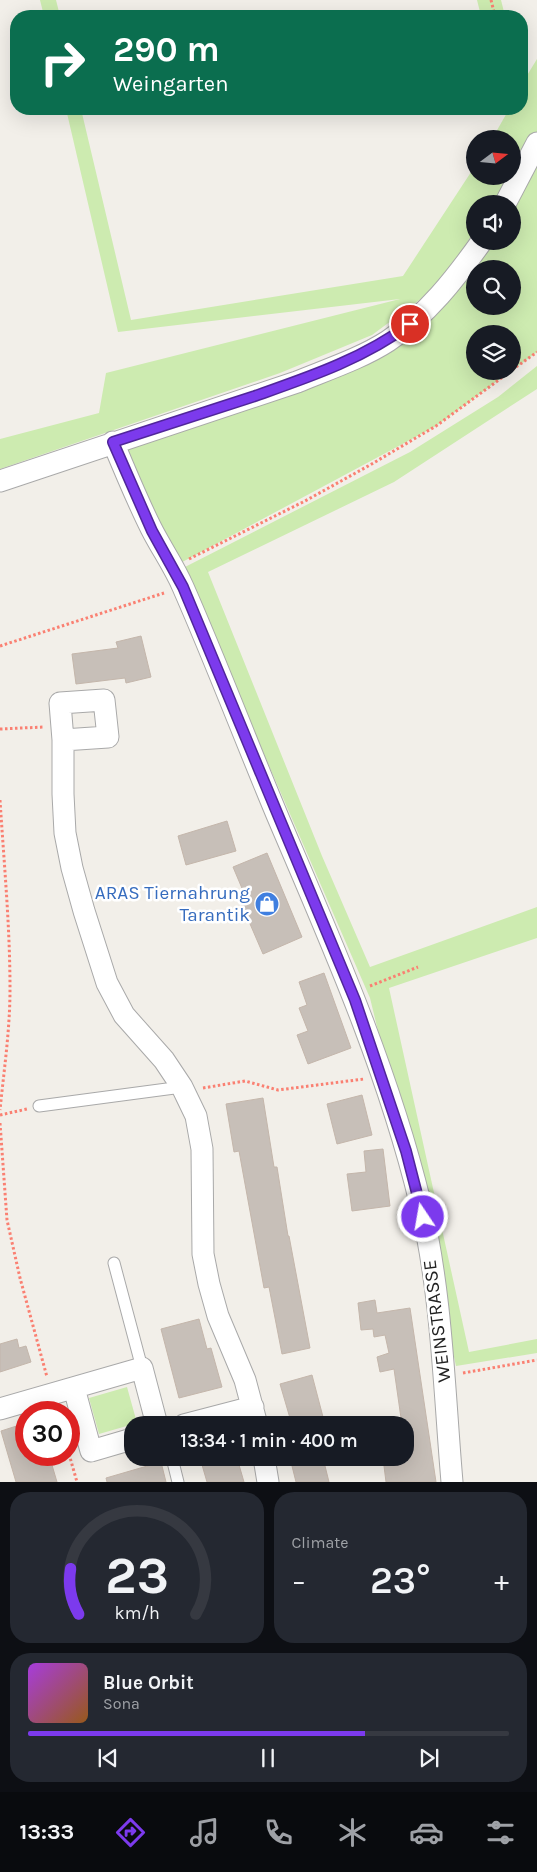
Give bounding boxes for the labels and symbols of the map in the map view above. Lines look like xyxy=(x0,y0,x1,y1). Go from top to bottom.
north arrow xyxy=(466,130,521,185)
pin xyxy=(389,303,431,345)
place label: ARAS Tiernahrung Tarantik xyxy=(95,882,250,926)
shop icon: ARAS Tiernahrung Tarantik xyxy=(254,891,280,917)
position arrow xyxy=(396,1190,448,1242)
street label: WEINSTRASSE xyxy=(419,1259,455,1383)
speed limit sign: 30 xyxy=(15,1401,80,1466)

